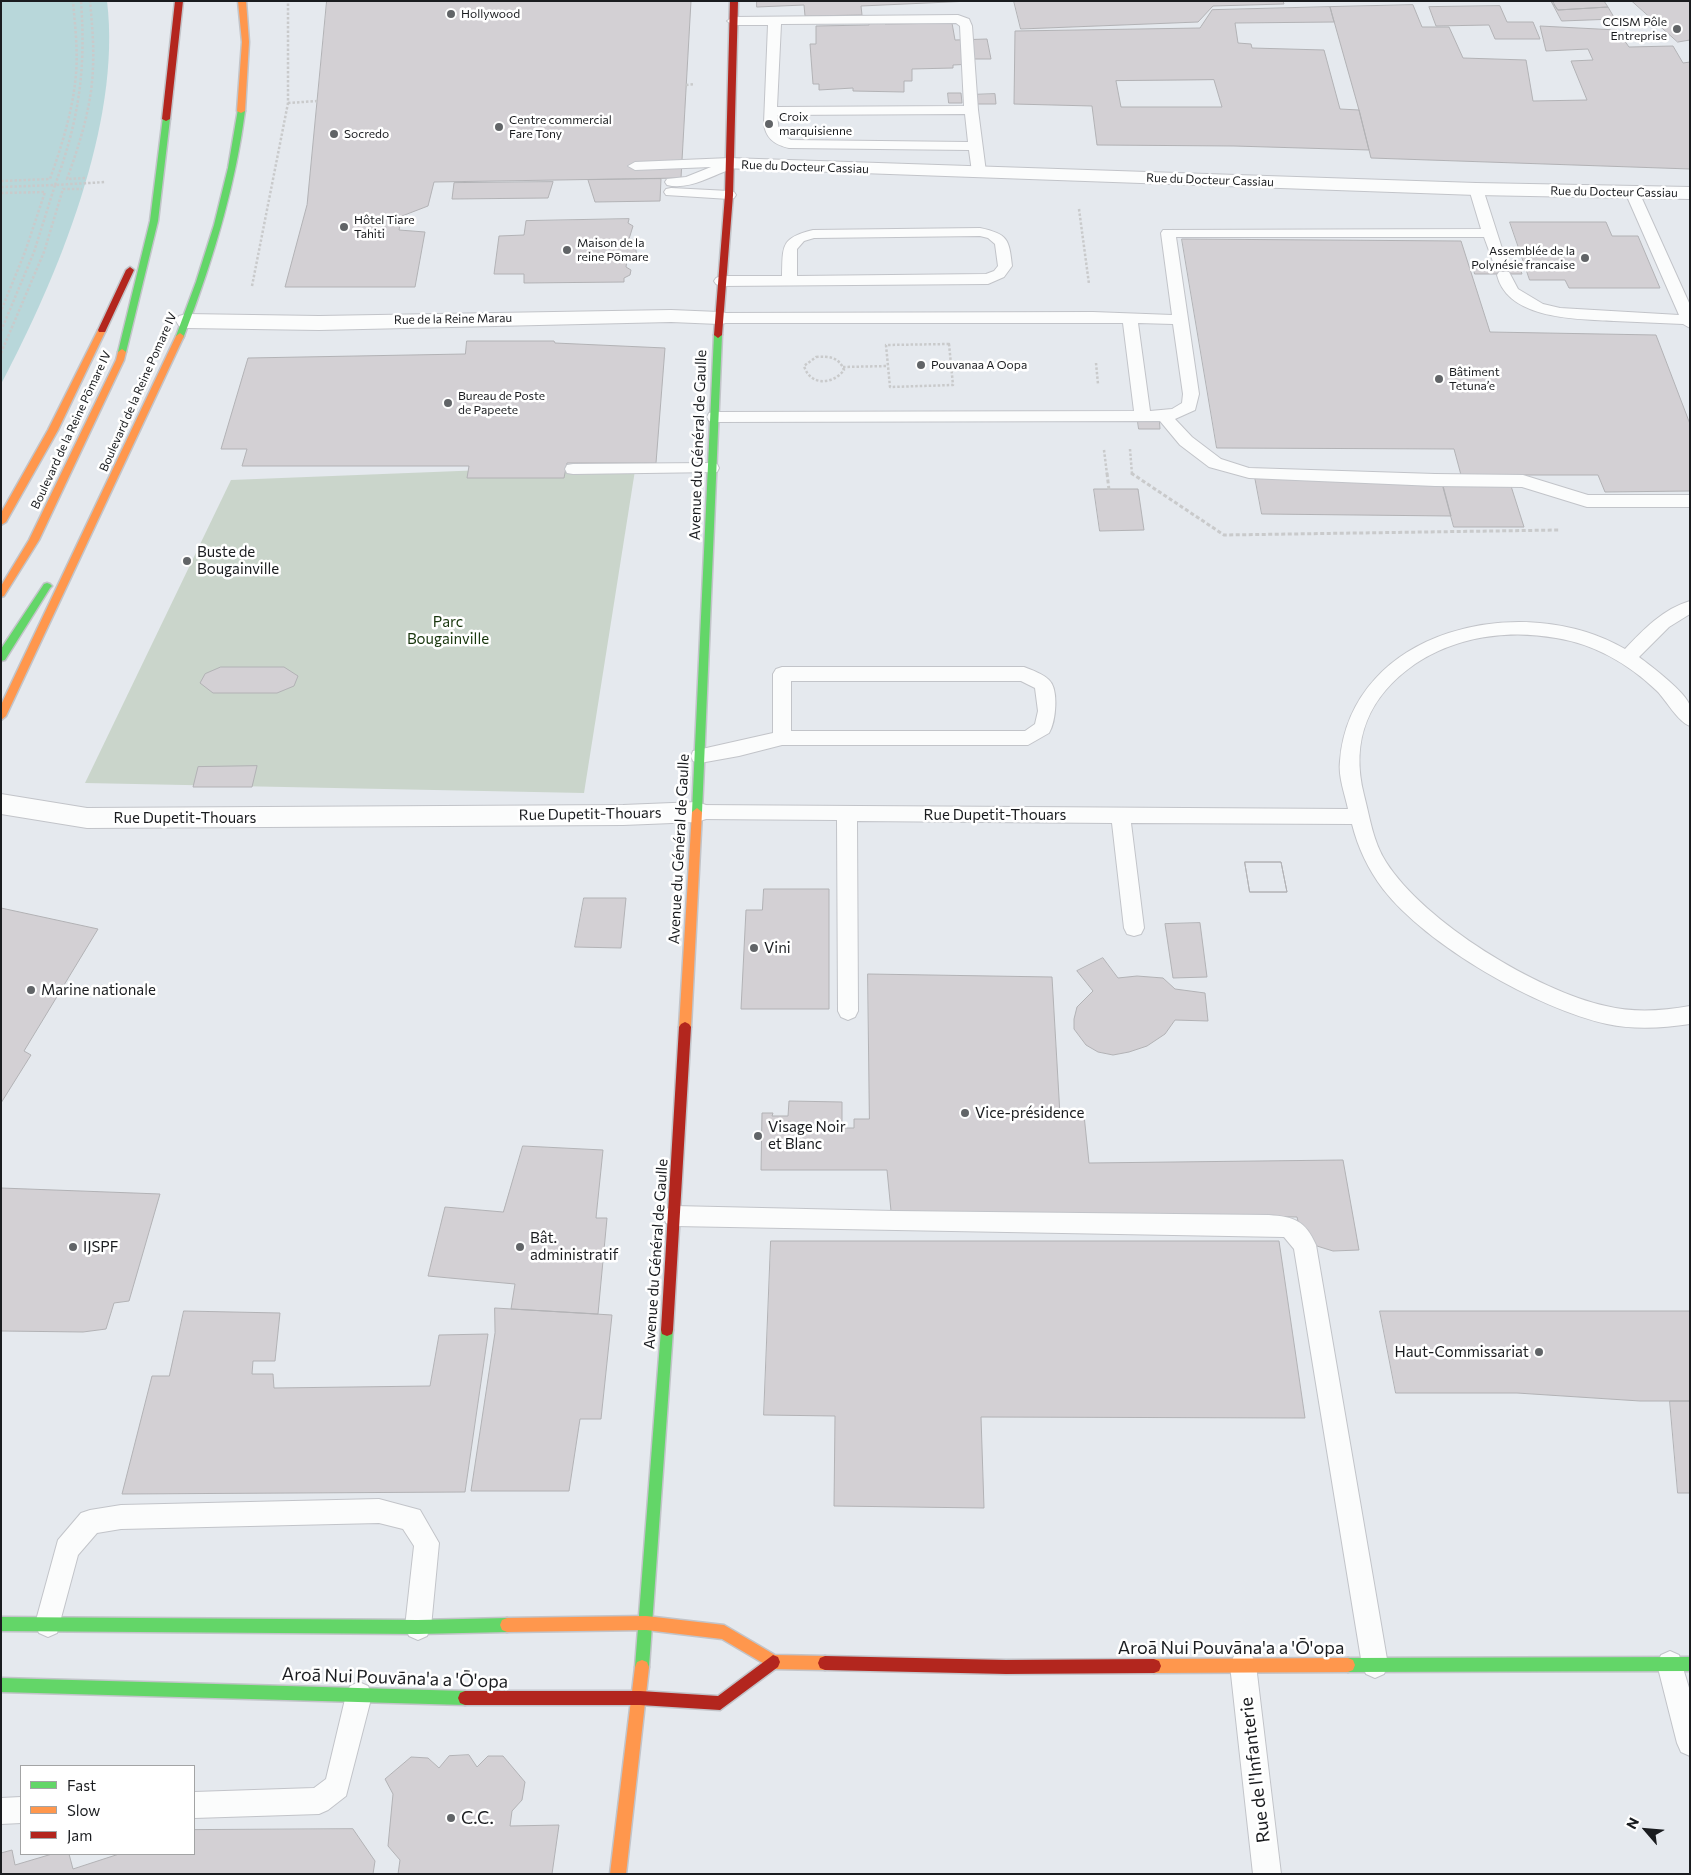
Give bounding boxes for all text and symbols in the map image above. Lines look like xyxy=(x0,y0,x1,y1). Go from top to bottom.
place label: Hollywood xyxy=(461,7,520,21)
marker: Hollywood xyxy=(445,8,457,20)
place label: CCISM Pôle Entreprise xyxy=(1603,15,1667,43)
marker: CCISM Pôle Entreprise xyxy=(1671,23,1683,35)
place label: Croix marquisienne xyxy=(779,110,852,138)
place label: Centre commercial Fare Tony xyxy=(509,113,612,141)
marker: Croix marquisienne xyxy=(763,118,775,130)
marker: Centre commercial Fare Tony xyxy=(493,121,505,133)
place label: Socredo xyxy=(344,127,389,141)
marker: Socredo xyxy=(328,128,340,140)
street label: Rue du Docteur Cassiau xyxy=(741,158,869,176)
street label: Rue du Docteur Cassiau xyxy=(1146,171,1274,189)
street label: Rue du Docteur Cassiau xyxy=(1550,184,1678,200)
place label: Hôtel Tiare Tahiti xyxy=(354,213,415,241)
marker: Hôtel Tiare Tahiti xyxy=(338,221,350,233)
place label: Maison de la reine Pōmare xyxy=(577,236,649,264)
marker: Maison de la reine Pōmare xyxy=(561,244,573,256)
place label: Assemblée de la Polynésie francaise xyxy=(1471,244,1575,272)
marker: Assemblée de la Polynésie francaise xyxy=(1579,252,1591,264)
street label: Boulevard de la Reine Pomare IV xyxy=(96,310,180,474)
street label: Rue de la Reine Marau xyxy=(394,311,512,327)
street label: Boulevard de la Reine Pōmare IV xyxy=(28,349,114,511)
street label: Avenue du Général de Gaulle xyxy=(686,349,710,541)
place label: Pouvanaa A Oopa xyxy=(931,358,1027,372)
marker: Pouvanaa A Oopa xyxy=(915,359,927,371)
place label: Bâtiment Tetuna’e xyxy=(1449,365,1500,393)
marker: Bâtiment Tetuna’e xyxy=(1433,373,1445,385)
place label: Bureau de Poste de Papeete xyxy=(458,389,545,417)
marker: Bureau de Poste de Papeete xyxy=(442,397,454,409)
place label: Buste de Bougainville xyxy=(197,543,279,578)
marker: Buste de Bougainville xyxy=(181,555,193,567)
park label: Parc Bougainville xyxy=(407,613,489,648)
street label: Avenue du Général de Gaulle xyxy=(665,753,693,945)
street label: Rue Dupetit-Thouars xyxy=(518,804,662,824)
street label: Rue Dupetit-Thouars xyxy=(924,806,1066,824)
street label: Rue Dupetit-Thouars xyxy=(114,809,256,827)
place label: Vini xyxy=(764,939,791,957)
marker: Vini xyxy=(748,942,760,954)
place label: Marine nationale xyxy=(41,981,156,999)
marker: Marine nationale xyxy=(25,984,37,996)
place label: Vice-présidence xyxy=(975,1104,1085,1122)
marker: Vice-présidence xyxy=(959,1107,971,1119)
place label: Visage Noir et Blanc xyxy=(768,1118,846,1153)
marker: Visage Noir et Blanc xyxy=(752,1130,764,1142)
street label: Avenue du Général de Gaulle xyxy=(640,1158,672,1350)
place label: Bât. administratif xyxy=(530,1229,618,1264)
place label: IJSPF xyxy=(83,1238,118,1256)
marker: IJSPF xyxy=(67,1241,79,1253)
marker: Bât. administratif xyxy=(514,1241,526,1253)
place label: Haut-Commissariat xyxy=(1394,1343,1529,1361)
marker: Haut-Commissariat xyxy=(1533,1346,1545,1358)
street label: Aroā Nui Pouvāna'a a 'Ō'opa xyxy=(1118,1637,1344,1659)
street label: Aroā Nui Pouvāna'a a 'Ō'opa xyxy=(281,1663,509,1693)
street label: Rue de l'Infanterie xyxy=(1235,1696,1275,1844)
legend xyxy=(20,1765,195,1855)
text: Fast xyxy=(67,1776,96,1794)
text: Slow xyxy=(67,1801,100,1819)
north arrow xyxy=(1621,1805,1671,1855)
place label: C.C. xyxy=(461,1807,494,1829)
marker: C.C. xyxy=(445,1812,457,1824)
text: N xyxy=(1622,1814,1642,1831)
text: Jam xyxy=(67,1826,92,1844)

